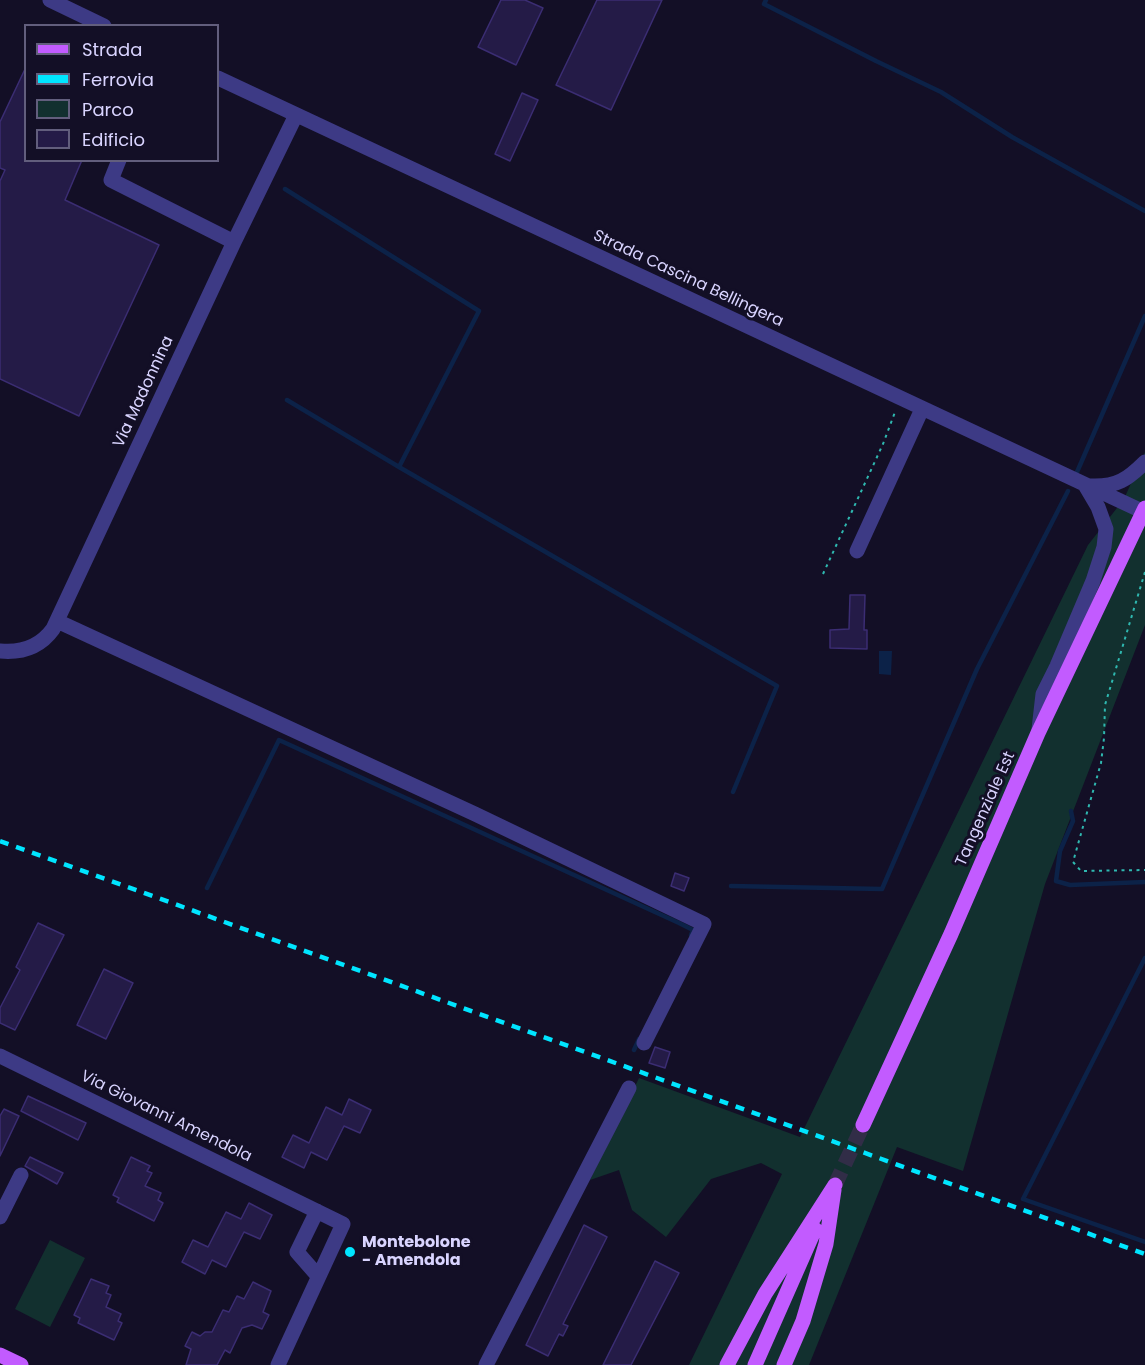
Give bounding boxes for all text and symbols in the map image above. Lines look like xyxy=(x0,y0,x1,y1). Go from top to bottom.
legend xyxy=(24,24,219,162)
text: Strada xyxy=(82,37,142,62)
text: Ferrovia xyxy=(82,67,154,92)
text: Parco xyxy=(82,97,134,122)
text: Edificio xyxy=(82,127,145,152)
street label: Strada Cascina Bellingera xyxy=(590,226,786,332)
street label: Via Madonnina xyxy=(110,333,178,451)
street label: Tangenziale Est xyxy=(952,749,1020,869)
street label: Via Giovanni Amendola xyxy=(77,1067,255,1167)
place label: Montebolone - Amendola xyxy=(362,1233,471,1271)
marker: Montebolone - Amendola xyxy=(343,1245,357,1259)

